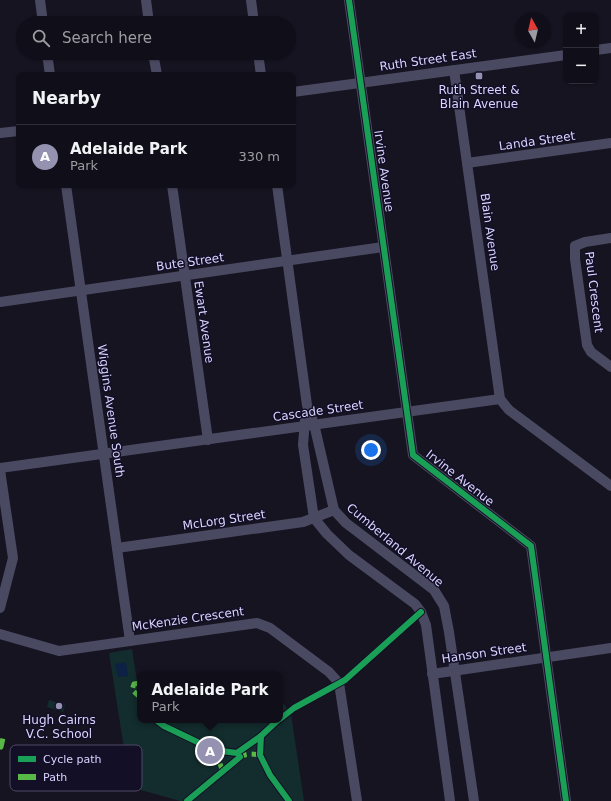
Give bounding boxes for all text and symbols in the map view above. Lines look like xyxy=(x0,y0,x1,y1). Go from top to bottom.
north arrow xyxy=(515,12,551,48)
map controls xyxy=(563,12,599,84)
button: + xyxy=(563,12,599,48)
search box xyxy=(16,16,296,60)
icon: search xyxy=(30,27,52,49)
text: Search here xyxy=(62,29,152,47)
street label: Ruth Street East xyxy=(379,46,478,74)
button: − xyxy=(563,48,599,84)
marker: Ruth Street & Blain Avenue xyxy=(474,71,484,81)
place label: Ruth Street & Blain Avenue xyxy=(438,83,520,111)
text: Nearby xyxy=(32,88,101,108)
street label: Irvine Avenue xyxy=(371,129,397,213)
street label: Landa Street xyxy=(498,129,576,153)
text: Adelaide Park xyxy=(70,140,187,158)
text: A xyxy=(40,149,50,164)
text: 330 m xyxy=(238,149,280,164)
text: Park xyxy=(70,158,98,173)
street label: Blain Avenue xyxy=(478,192,502,272)
street label: Bute Street xyxy=(155,250,225,274)
street label: Paul Crescent xyxy=(582,251,606,334)
street label: Ewart Avenue xyxy=(191,280,217,364)
street label: Wiggins Avenue South xyxy=(95,343,127,479)
street label: Cascade Street xyxy=(272,398,364,424)
your location xyxy=(361,440,381,460)
street label: Irvine Avenue xyxy=(423,447,497,509)
street label: Cumberland Avenue xyxy=(344,500,446,590)
street label: McLorg Street xyxy=(182,507,267,533)
street label: McKenzie Crescent xyxy=(131,604,245,634)
street label: Hanson Street xyxy=(441,640,528,666)
popup xyxy=(137,671,283,723)
text: Adelaide Park xyxy=(151,681,269,699)
text: Park xyxy=(151,699,180,714)
marker: Hugh Cairns V.C. School xyxy=(54,701,64,711)
place label: Hugh Cairns V.C. School xyxy=(22,713,96,741)
pin: A xyxy=(197,736,223,766)
legend xyxy=(10,745,142,791)
text: Cycle path xyxy=(43,753,102,766)
text: Path xyxy=(43,771,67,784)

